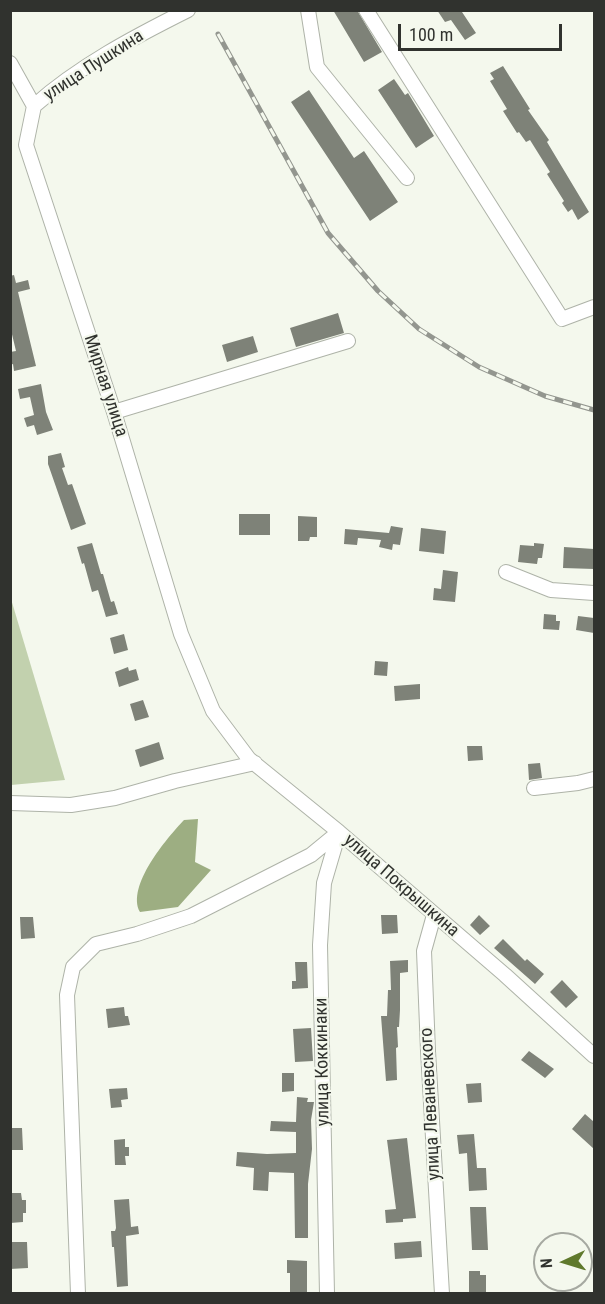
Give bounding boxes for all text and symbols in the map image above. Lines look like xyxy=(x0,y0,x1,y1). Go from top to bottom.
scale bar xyxy=(401,12,564,50)
text: 100 m xyxy=(409,24,453,45)
street label: улица Пушкина xyxy=(40,26,148,106)
street label: Мирная улица xyxy=(78,332,132,440)
street label: улица Покрышкина xyxy=(339,830,463,942)
street label: улица Коккинаки xyxy=(311,998,335,1126)
street label: улица Леваневского xyxy=(416,1027,446,1181)
north arrow xyxy=(533,1232,593,1292)
text: N xyxy=(537,1258,556,1269)

